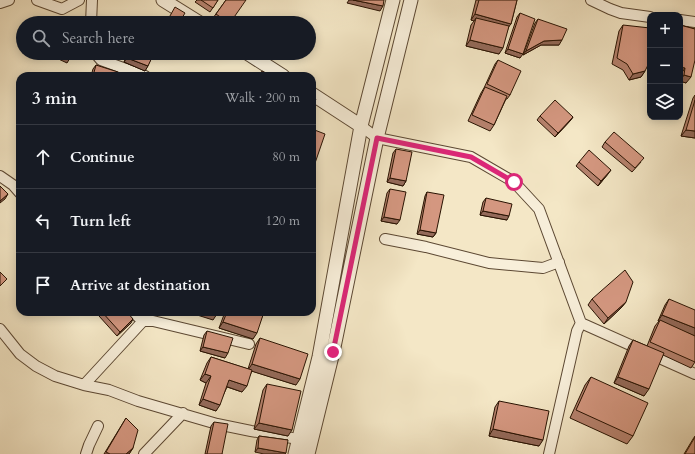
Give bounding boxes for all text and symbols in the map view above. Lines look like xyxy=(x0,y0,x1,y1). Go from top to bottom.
map controls xyxy=(647,12,683,120)
button: + xyxy=(647,12,683,48)
search box xyxy=(16,16,316,60)
icon: search xyxy=(30,27,52,49)
text: Search here xyxy=(62,28,135,48)
button: − xyxy=(647,48,683,84)
button: layers xyxy=(647,84,683,120)
text: 3 min xyxy=(32,87,77,110)
text: Walk · 200 m xyxy=(225,89,300,107)
icon: ahead xyxy=(32,146,54,168)
text: Continue xyxy=(70,147,135,167)
text: 80 m xyxy=(272,148,300,166)
route start xyxy=(505,173,523,191)
icon: left xyxy=(32,210,54,232)
text: Turn left xyxy=(70,211,131,231)
text: 120 m xyxy=(266,212,300,230)
icon: arrive xyxy=(32,274,54,296)
text: Arrive at destination xyxy=(70,275,210,295)
route end xyxy=(324,343,342,361)

